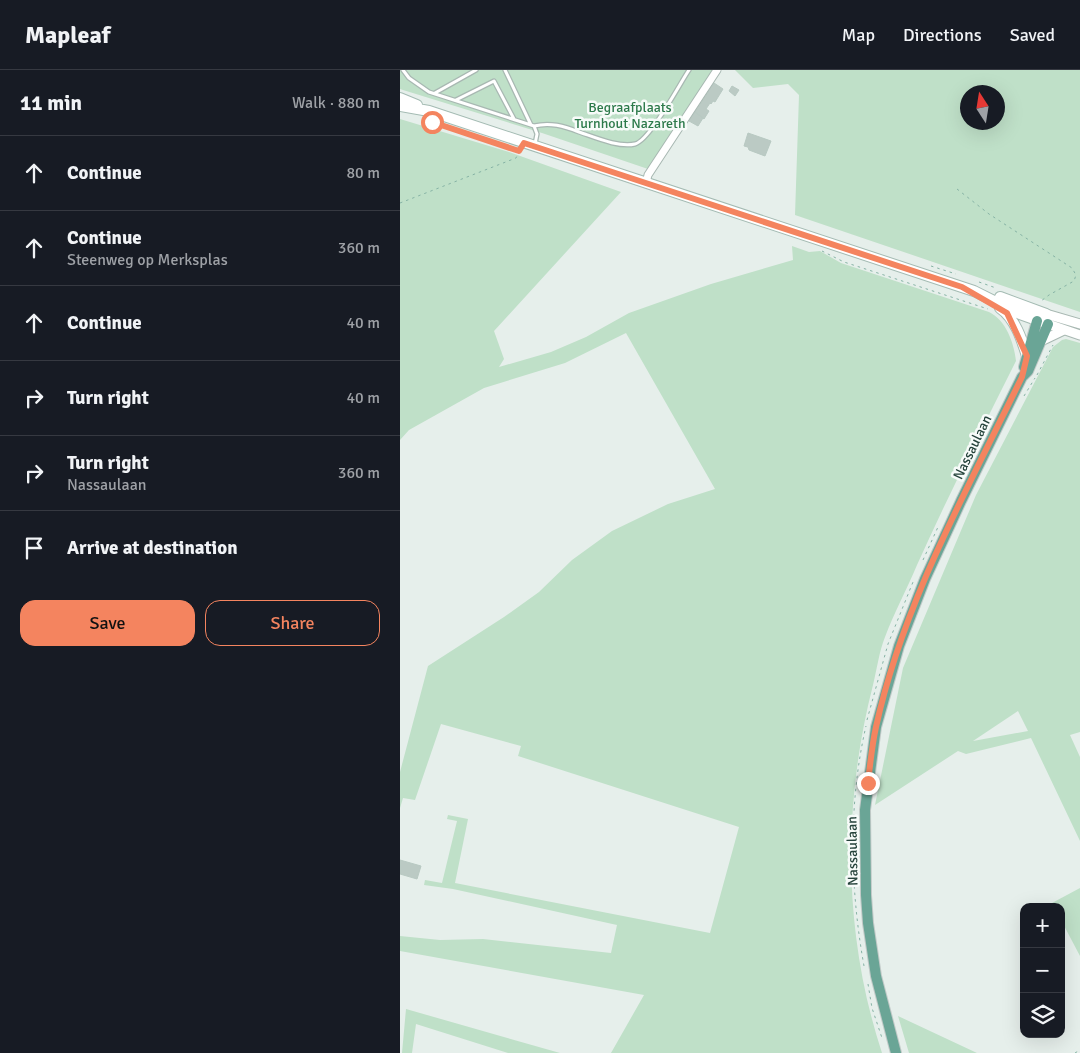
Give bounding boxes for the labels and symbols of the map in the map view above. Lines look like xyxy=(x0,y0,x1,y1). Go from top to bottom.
north arrow xyxy=(960,85,1005,130)
park label: Begraafplaats Turnhout Nazareth xyxy=(574,99,686,132)
route start xyxy=(421,111,444,134)
street label: Nassaulaan xyxy=(950,412,995,482)
route end xyxy=(857,772,880,795)
street label: Nassaulaan xyxy=(843,816,862,886)

